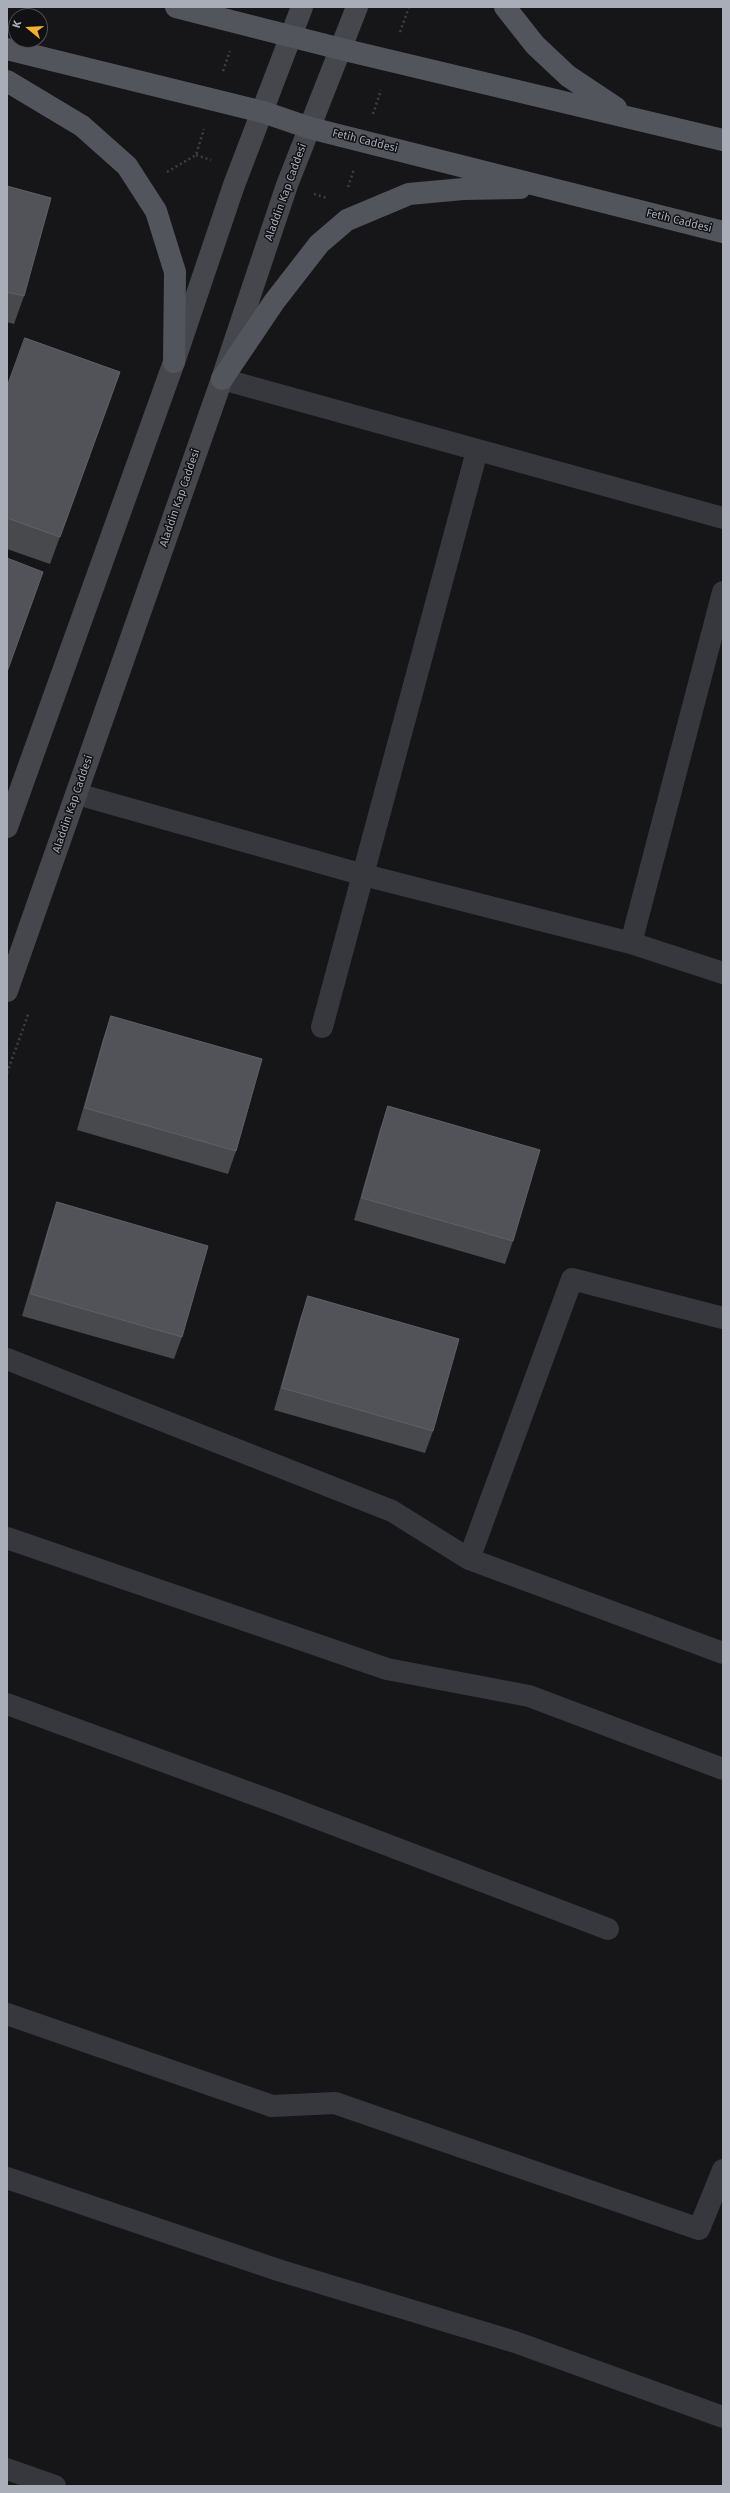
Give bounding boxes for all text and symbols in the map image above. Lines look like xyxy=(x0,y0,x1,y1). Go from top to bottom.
north arrow xyxy=(8,8,48,48)
text: K xyxy=(10,19,24,30)
street label: Fetih Caddesi xyxy=(331,127,399,155)
street label: Aladdin Kap Caddesi xyxy=(262,142,310,242)
street label: Fetih Caddesi xyxy=(645,207,713,235)
street label: Aladdin Kap Caddesi xyxy=(157,447,203,549)
street label: Aladdin Kap Caddesi xyxy=(50,753,96,855)

